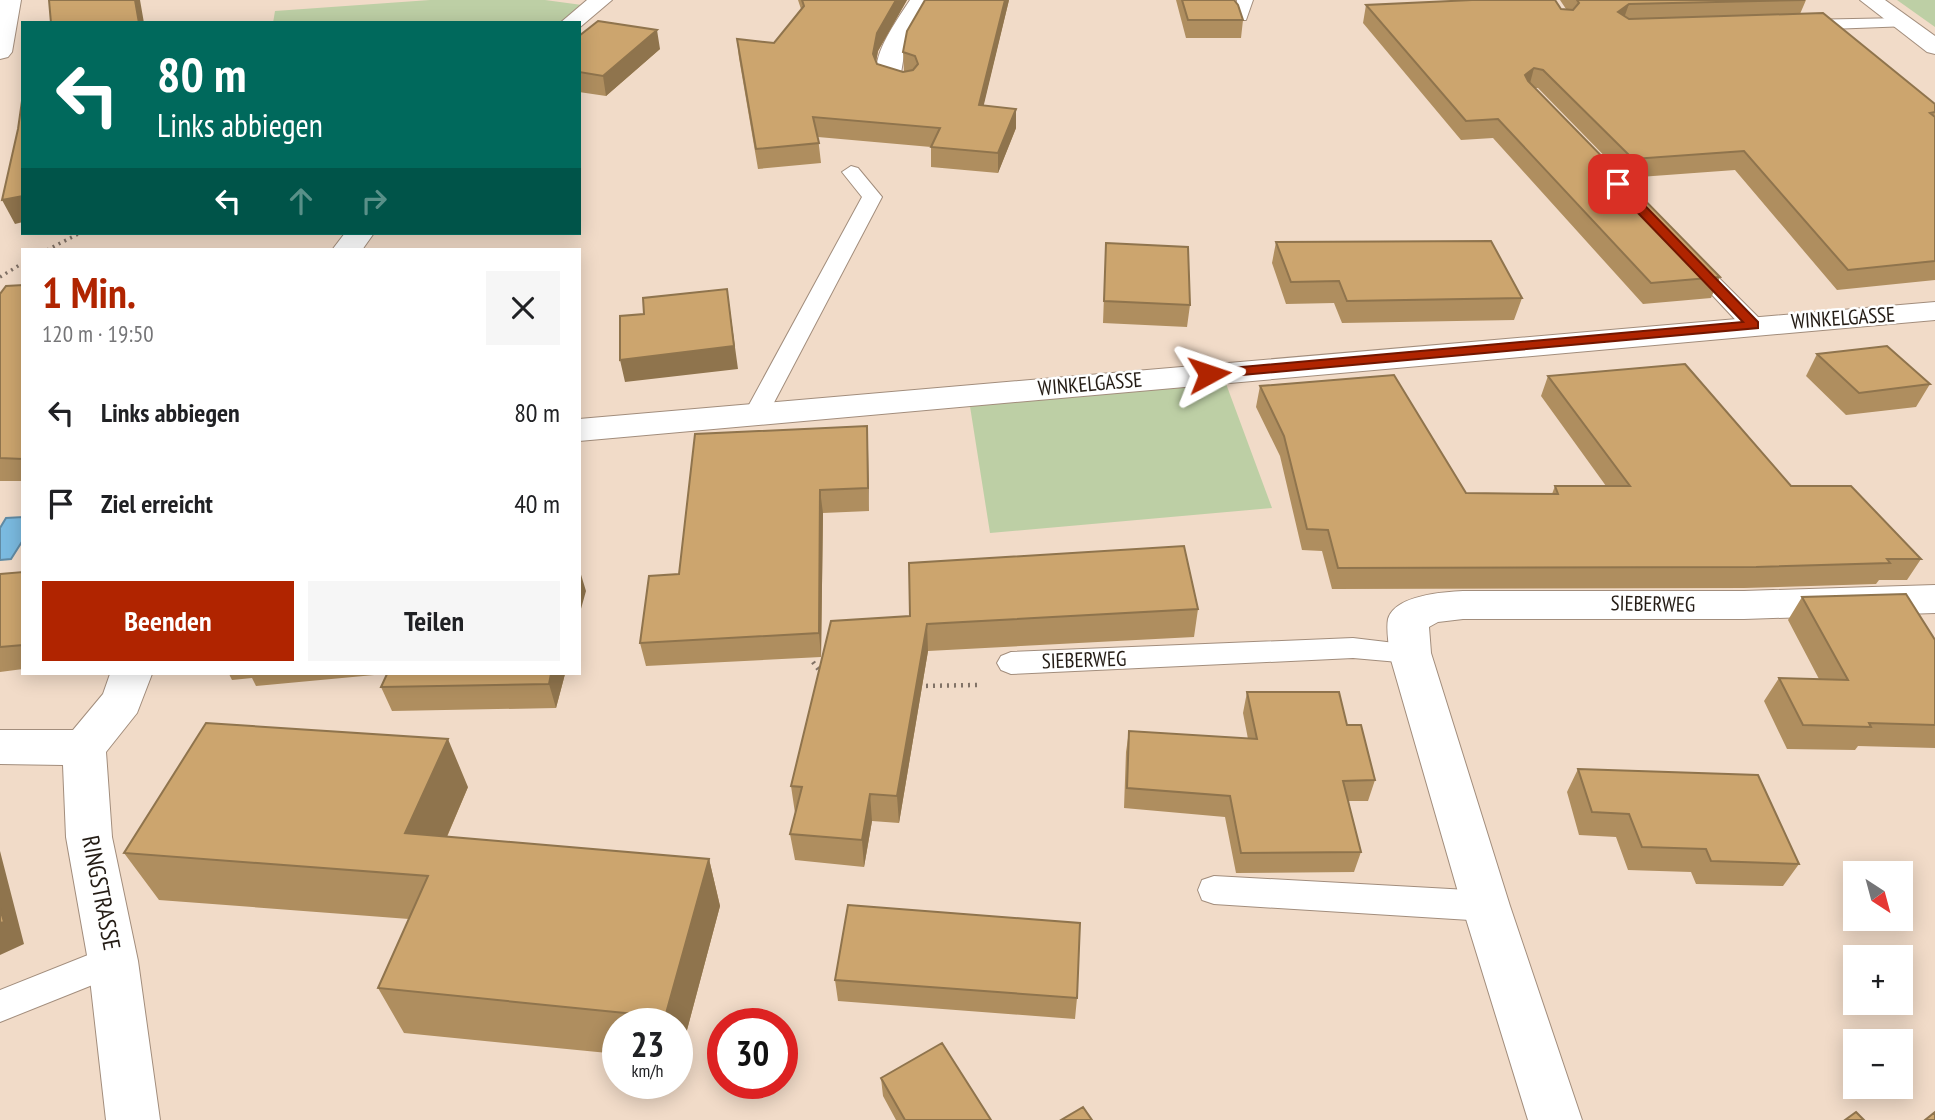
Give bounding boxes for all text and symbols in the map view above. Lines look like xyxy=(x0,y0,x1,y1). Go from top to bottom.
text: 80 m xyxy=(157,42,246,106)
icon: left xyxy=(42,49,133,140)
text: Links abbiegen xyxy=(157,104,323,146)
pin xyxy=(1588,154,1648,214)
icon: arrive xyxy=(1599,165,1637,203)
icon: left xyxy=(209,182,247,220)
icon: ahead xyxy=(282,182,320,220)
icon: right xyxy=(355,182,393,220)
text: 1 Min. xyxy=(42,265,136,320)
button: close xyxy=(486,271,560,345)
street label: WINKELGASSE xyxy=(1790,300,1896,335)
text: 120 m · 19:50 xyxy=(42,319,154,348)
position arrow xyxy=(1172,337,1246,411)
street label: WINKELGASSE xyxy=(1037,366,1143,402)
icon: left xyxy=(42,394,80,432)
text: Links abbiegen xyxy=(101,396,240,429)
text: 80 m xyxy=(514,396,560,429)
icon: arrive xyxy=(42,485,80,523)
text: Ziel erreicht xyxy=(101,487,213,520)
text: 40 m xyxy=(514,487,560,520)
button: Beenden xyxy=(42,581,294,661)
button: Teilen xyxy=(308,581,560,661)
street label: SIEBERWEG xyxy=(1610,589,1696,618)
street label: SIEBERWEG xyxy=(1041,645,1127,674)
street label: RINGSTRASSE xyxy=(75,833,128,953)
north arrow xyxy=(1843,861,1913,931)
map controls xyxy=(1843,861,1913,1099)
button: + xyxy=(1843,945,1913,1015)
speed limit sign: 30 xyxy=(707,1008,798,1099)
text: 23 xyxy=(631,1021,664,1067)
button: − xyxy=(1843,1029,1913,1099)
text: km/h xyxy=(632,1059,663,1082)

